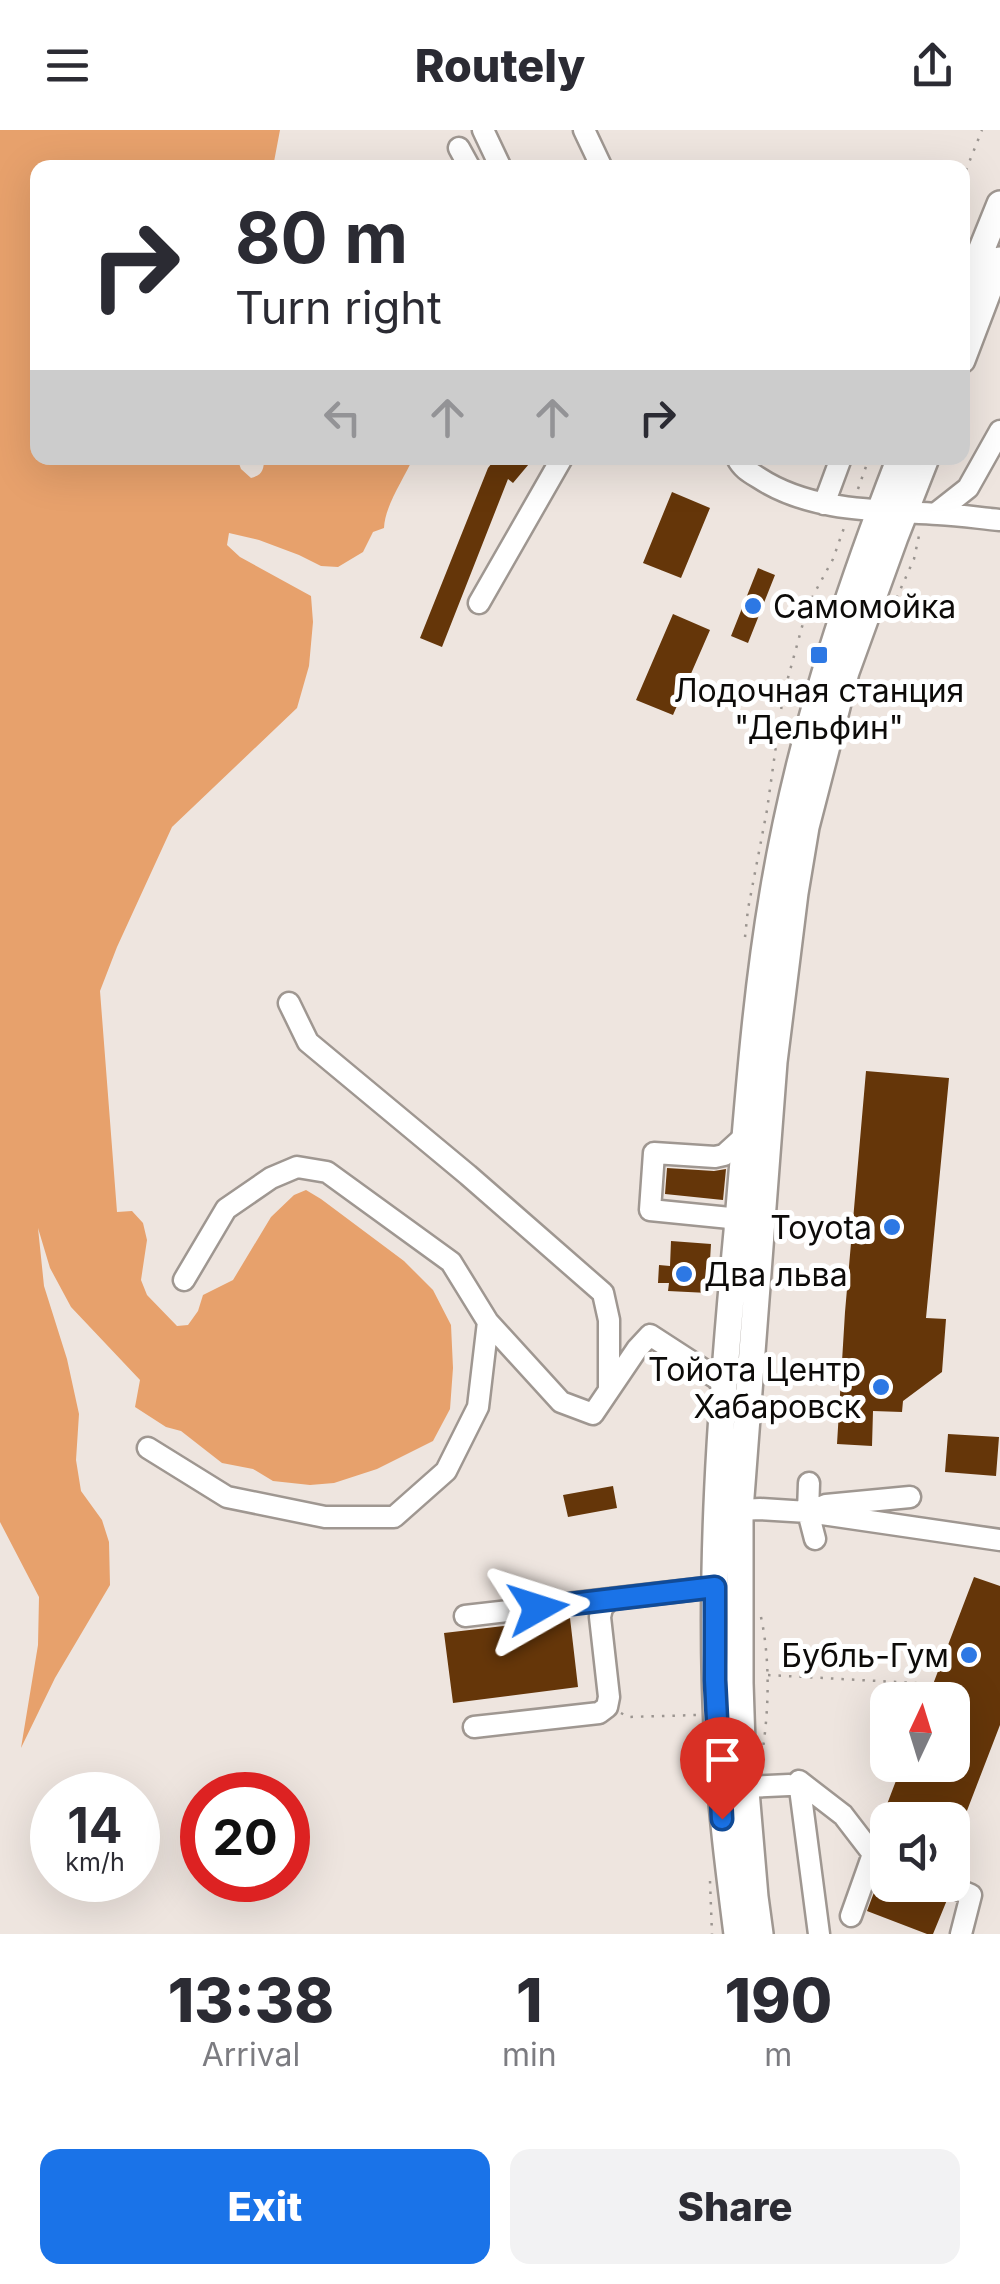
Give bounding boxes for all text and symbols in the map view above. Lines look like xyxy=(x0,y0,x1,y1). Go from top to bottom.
icon: menu xyxy=(40,38,95,93)
text: Routely xyxy=(415,38,585,93)
icon: share xyxy=(905,38,960,93)
text: 80 m xyxy=(235,195,408,280)
icon: right xyxy=(70,200,200,330)
text: Turn right xyxy=(235,280,442,335)
icon: left xyxy=(315,390,370,445)
icon: ahead xyxy=(420,390,475,445)
icon: ahead xyxy=(525,390,580,445)
icon: right xyxy=(630,390,685,445)
place label: Самомойка xyxy=(773,587,956,626)
marker: Самомойка xyxy=(742,595,764,617)
marker: Лодочная станция "Дельфин" xyxy=(808,644,830,666)
place label: Лодочная станция "Дельфин" xyxy=(674,671,964,747)
place label: Toyota xyxy=(770,1208,872,1247)
marker: Toyota xyxy=(881,1216,903,1238)
place label: Два льва xyxy=(704,1255,848,1294)
marker: Два льва xyxy=(673,1263,695,1285)
place label: Тойота Центр Хабаровск xyxy=(648,1350,861,1426)
marker: Тойота Центр Хабаровск xyxy=(870,1376,892,1398)
position arrow xyxy=(486,1556,590,1660)
place label: Бубль-Гум xyxy=(781,1636,949,1675)
marker: Бубль-Гум xyxy=(958,1644,980,1666)
north arrow xyxy=(870,1682,970,1782)
map controls xyxy=(870,1682,970,1902)
pin xyxy=(680,1717,765,1820)
icon: arrive xyxy=(695,1732,750,1787)
speed limit sign: 20 xyxy=(180,1772,310,1902)
text: 14 xyxy=(67,1795,123,1855)
button: sound xyxy=(870,1802,970,1902)
text: km/h xyxy=(65,1847,125,1877)
text: 13:38 xyxy=(168,1964,334,2036)
text: 1 xyxy=(516,1964,543,2036)
text: 190 xyxy=(724,1964,832,2036)
text: Arrival xyxy=(202,2035,300,2074)
text: min xyxy=(502,2035,557,2074)
text: m xyxy=(764,2035,792,2074)
button: Exit xyxy=(40,2149,490,2264)
button: Share xyxy=(510,2149,960,2264)

